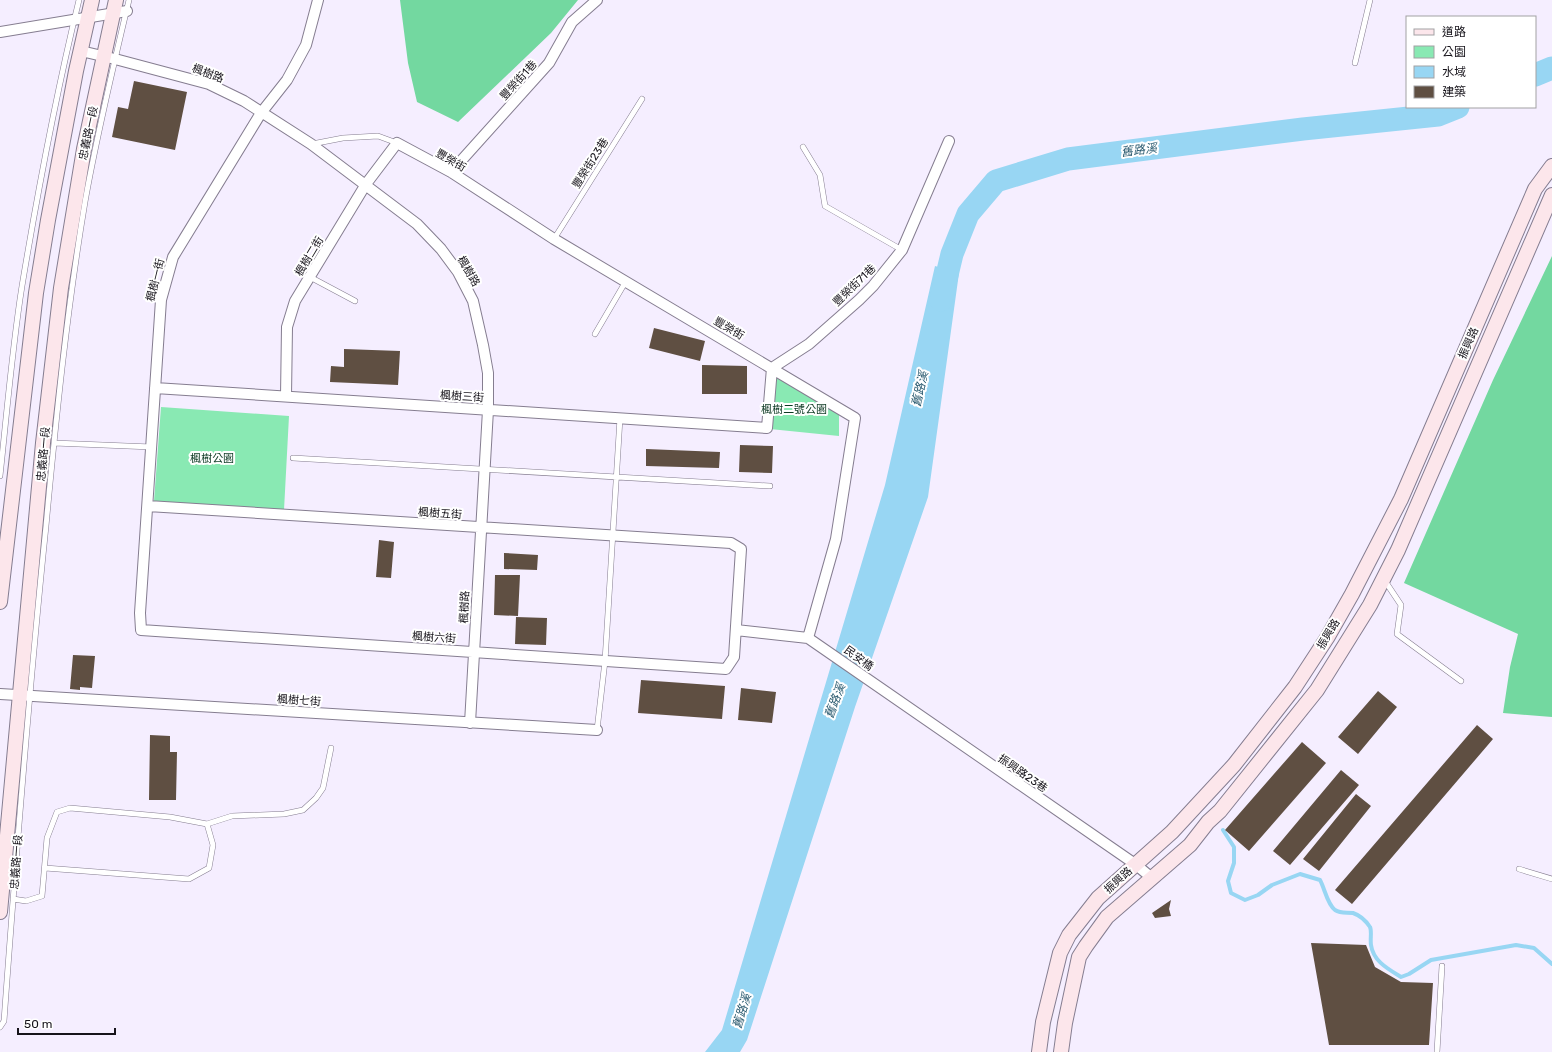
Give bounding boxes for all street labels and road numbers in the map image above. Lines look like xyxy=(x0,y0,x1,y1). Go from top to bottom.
street label: 豐榮街1巷 xyxy=(497,58,540,103)
street label: 楓樹路 xyxy=(190,62,226,85)
street label: 忠義路一段 xyxy=(76,105,101,161)
street label: 豐榮街23巷 xyxy=(570,136,611,191)
street label: 豐榮街 xyxy=(433,147,468,174)
street label: 楓樹二街 xyxy=(293,234,326,278)
street label: 楓樹路 xyxy=(455,254,482,289)
street label: 楓樹一街 xyxy=(144,257,167,303)
street label: 豐榮街71巷 xyxy=(830,262,878,309)
street label: 豐榮街 xyxy=(711,314,746,342)
street label: 振興路 xyxy=(1456,325,1481,361)
street label: 楓樹三街 xyxy=(440,388,484,405)
street label: 忠義路一段 xyxy=(35,426,52,482)
street label: 楓樹五街 xyxy=(418,505,462,522)
street label: 楓樹路 xyxy=(457,590,472,624)
street label: 振興路 xyxy=(1314,617,1342,652)
street label: 楓樹六街 xyxy=(412,629,456,646)
street label: 民安橋 xyxy=(842,643,876,673)
street label: 楓樹七街 xyxy=(277,692,321,709)
street label: 振興路23巷 xyxy=(996,752,1050,795)
street label: 忠義路一段 xyxy=(8,834,25,890)
street label: 振興路 xyxy=(1102,865,1135,896)

